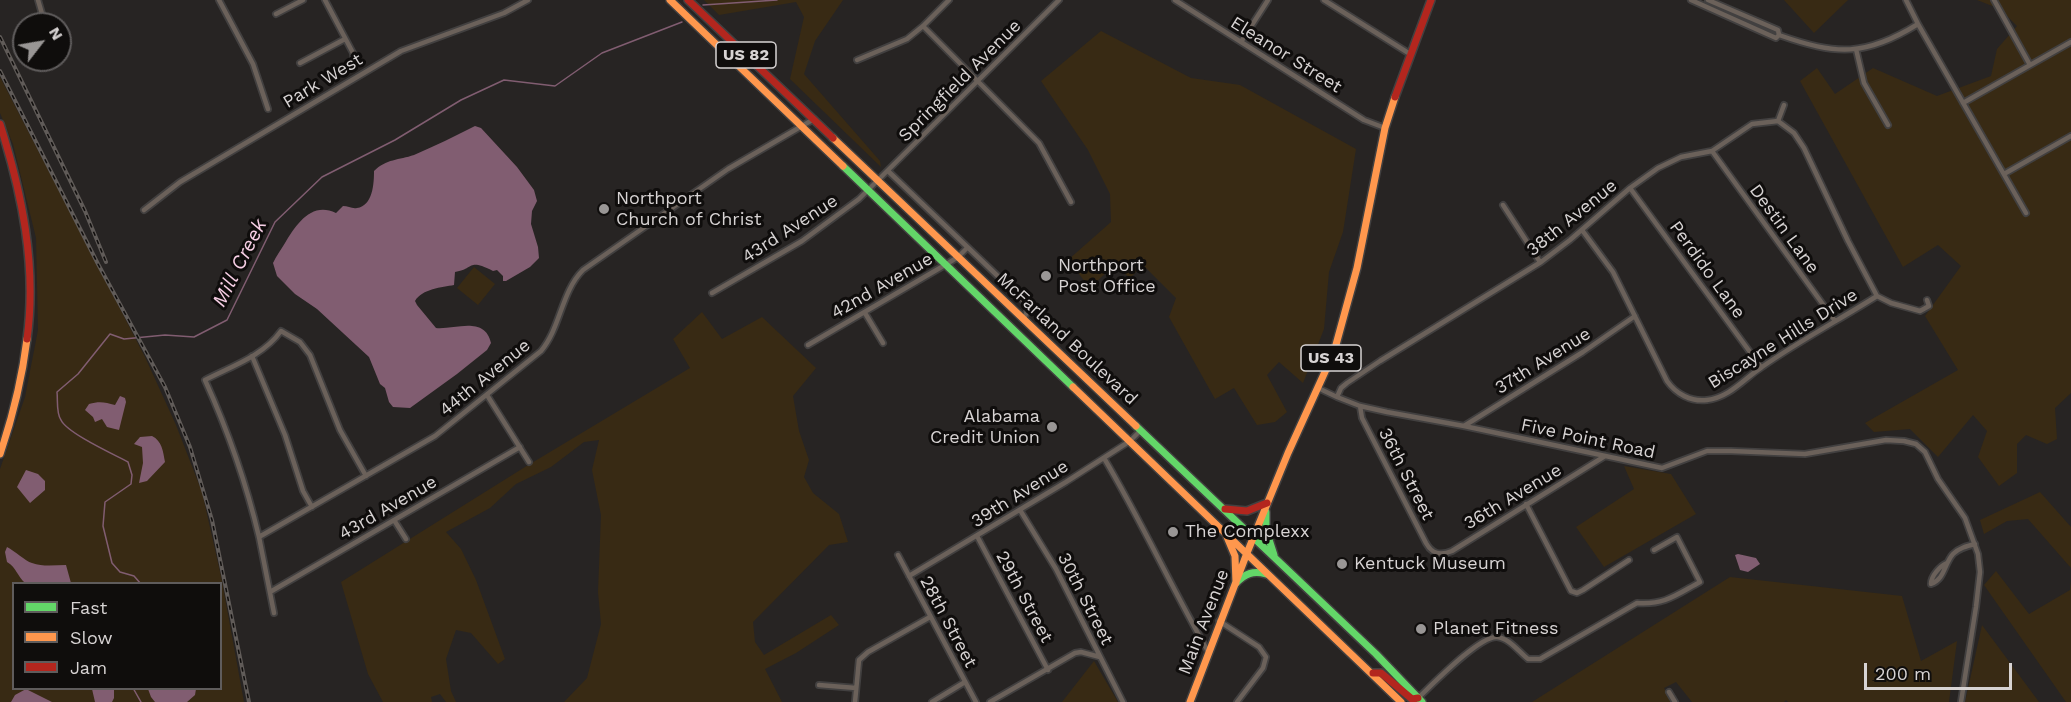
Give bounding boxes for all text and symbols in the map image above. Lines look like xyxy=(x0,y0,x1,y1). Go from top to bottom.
north arrow xyxy=(12,12,72,72)
street label: Eleanor Street xyxy=(1226,12,1346,98)
street label: Springfield Avenue xyxy=(894,15,1026,147)
text: N xyxy=(45,24,67,43)
road number: US 82 xyxy=(716,42,776,68)
street label: Park West xyxy=(279,49,367,113)
street label: 38th Avenue xyxy=(1522,175,1622,261)
street label: Destin Lane xyxy=(1744,180,1824,278)
place label: Northport Church of Christ xyxy=(616,188,762,230)
street label: 43rd Avenue xyxy=(738,190,842,268)
marker: Northport Church of Christ xyxy=(597,202,611,216)
water label: Mill Creek xyxy=(208,215,272,311)
street label: Perdido Lane xyxy=(1664,217,1750,323)
street label: 42nd Avenue xyxy=(827,248,937,324)
place label: Northport Post Office xyxy=(1058,255,1156,298)
street label: McFarland Boulevard xyxy=(992,268,1142,410)
marker: Northport Post Office xyxy=(1039,269,1053,283)
street label: Biscayne Hills Drive xyxy=(1704,284,1862,394)
street label: 37th Avenue xyxy=(1491,323,1595,399)
street label: 44th Avenue xyxy=(435,335,535,421)
road number: US 43 xyxy=(1301,345,1361,371)
place label: Alabama Credit Union xyxy=(930,406,1040,448)
street label: Five Point Road xyxy=(1519,414,1657,464)
marker: Alabama Credit Union xyxy=(1045,420,1059,434)
street label: 36th Street xyxy=(1374,424,1438,524)
street label: 39th Avenue xyxy=(968,456,1072,532)
street label: 36th Avenue xyxy=(1460,459,1566,535)
street label: 43rd Avenue xyxy=(335,471,441,545)
place label: The Complexx xyxy=(1185,521,1310,543)
marker: The Complexx xyxy=(1166,525,1180,539)
street label: 29th Street xyxy=(991,548,1057,646)
street label: 30th Street xyxy=(1053,549,1117,649)
place label: Kentuck Museum xyxy=(1354,553,1506,575)
marker: Kentuck Museum xyxy=(1335,557,1349,571)
street label: Main Avenue xyxy=(1174,566,1234,678)
street label: 28th Street xyxy=(915,573,981,671)
legend xyxy=(12,582,222,690)
text: Fast xyxy=(70,597,107,618)
place label: Planet Fitness xyxy=(1433,618,1558,640)
marker: Planet Fitness xyxy=(1414,622,1428,636)
text: Slow xyxy=(70,627,113,648)
scale bar xyxy=(1867,651,2016,689)
text: Jam xyxy=(70,657,107,678)
text: 200 m xyxy=(1875,663,1931,684)

